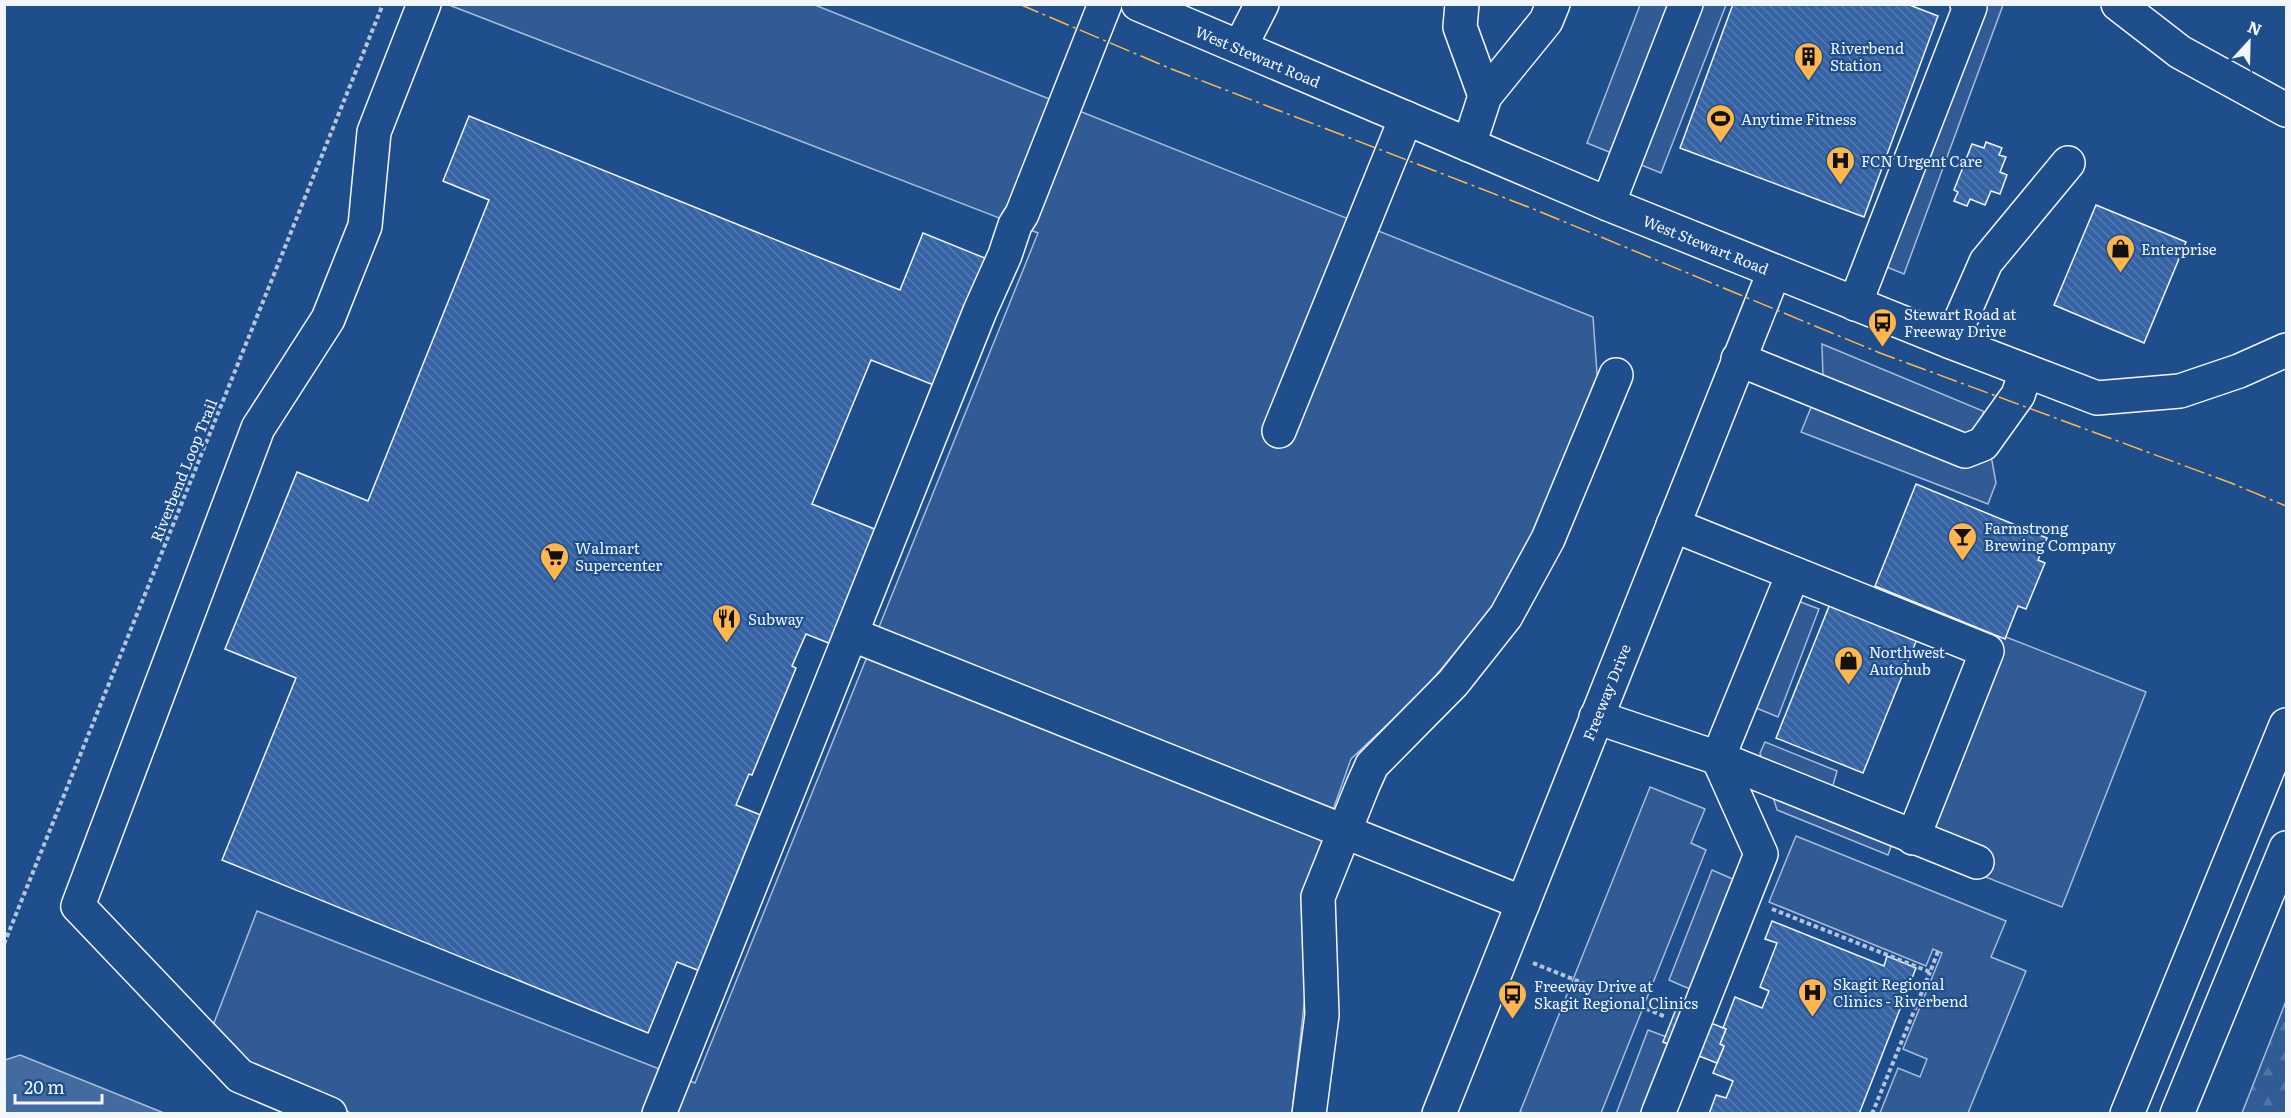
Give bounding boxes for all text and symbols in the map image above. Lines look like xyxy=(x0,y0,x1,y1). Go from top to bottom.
north arrow xyxy=(2219,12,2279,72)
text: N xyxy=(2244,14,2266,41)
street label: West Stewart Road xyxy=(1192,19,1324,93)
place label: Riverbend Station xyxy=(1830,36,1904,76)
building icon: Riverbend Station xyxy=(1793,40,1825,82)
sports icon: Anytime Fitness xyxy=(1704,102,1736,144)
place label: Anytime Fitness xyxy=(1741,107,1856,130)
hospital icon: FCN Urgent Care xyxy=(1824,144,1856,186)
place label: FCN Urgent Care xyxy=(1861,149,1982,172)
street label: West Stewart Road xyxy=(1640,208,1772,280)
shop icon: Enterprise xyxy=(2104,232,2136,274)
place label: Enterprise xyxy=(2141,237,2217,260)
place label: Stewart Road at Freeway Drive xyxy=(1904,302,2016,342)
bus stop icon: Stewart Road at Freeway Drive xyxy=(1867,306,1899,348)
street label: Riverbend Loop Trail xyxy=(144,395,222,545)
place label: Farmstrong Brewing Company xyxy=(1984,516,2116,556)
bar icon: Farmstrong Brewing Company xyxy=(1947,520,1979,562)
place label: Walmart Supercenter xyxy=(575,536,662,576)
supermarket icon: Walmart Supercenter xyxy=(538,540,570,582)
restaurant icon: Subway xyxy=(711,602,743,644)
place label: Subway xyxy=(748,607,804,630)
street label: Freeway Drive xyxy=(1576,640,1636,744)
place label: Northwest Autohub xyxy=(1869,640,1945,680)
shop icon: Northwest Autohub xyxy=(1832,644,1864,686)
place label: Skagit Regional Clinics - Riverbend xyxy=(1833,972,1968,1012)
place label: Freeway Drive at Skagit Regional Clinics xyxy=(1534,974,1698,1014)
hospital icon: Skagit Regional Clinics - Riverbend xyxy=(1796,976,1828,1018)
bus stop icon: Freeway Drive at Skagit Regional Clinics xyxy=(1497,978,1529,1020)
scale bar xyxy=(15,1067,102,1105)
text: 20 m xyxy=(24,1073,65,1100)

